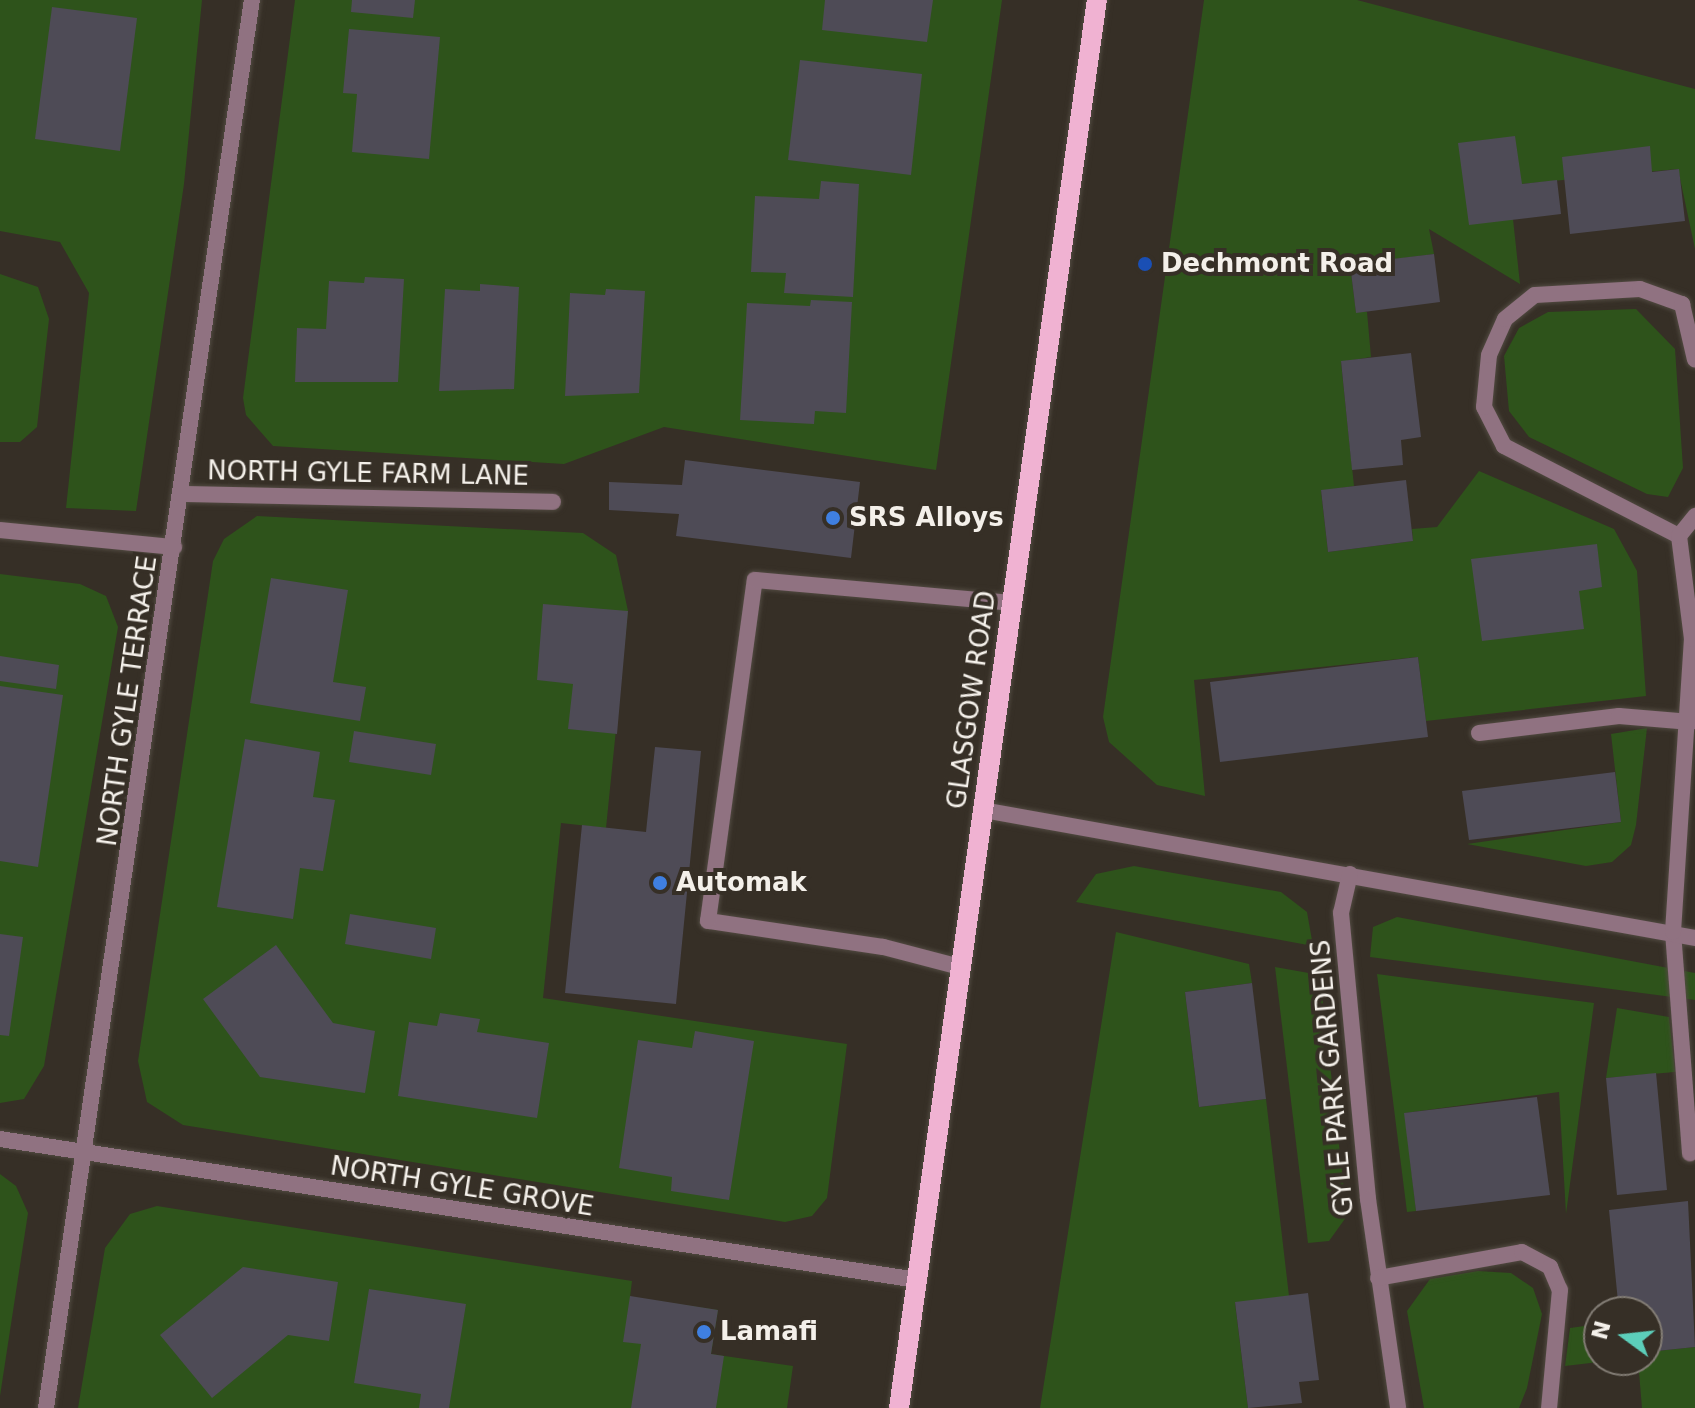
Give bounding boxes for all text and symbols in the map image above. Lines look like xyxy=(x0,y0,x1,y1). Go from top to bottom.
place label: Dechmont Road xyxy=(1161,248,1393,280)
marker: Dechmont Road xyxy=(1136,255,1154,273)
street label: NORTH GYLE FARM LANE xyxy=(207,456,529,492)
place label: SRS Alloys xyxy=(849,502,1004,534)
marker: SRS Alloys xyxy=(824,509,842,527)
street label: NORTH GYLE TERRACE xyxy=(92,554,164,848)
street label: GLASGOW ROAD xyxy=(941,589,1003,811)
place label: Automak xyxy=(676,867,807,899)
marker: Automak xyxy=(651,874,669,892)
street label: GYLE PARK GARDENS xyxy=(1305,938,1361,1218)
street label: NORTH GYLE GROVE xyxy=(328,1151,596,1223)
north arrow xyxy=(1583,1296,1663,1376)
place label: Lamafi xyxy=(720,1316,818,1348)
text: N xyxy=(1587,1318,1616,1342)
marker: Lamafi xyxy=(695,1323,713,1341)

